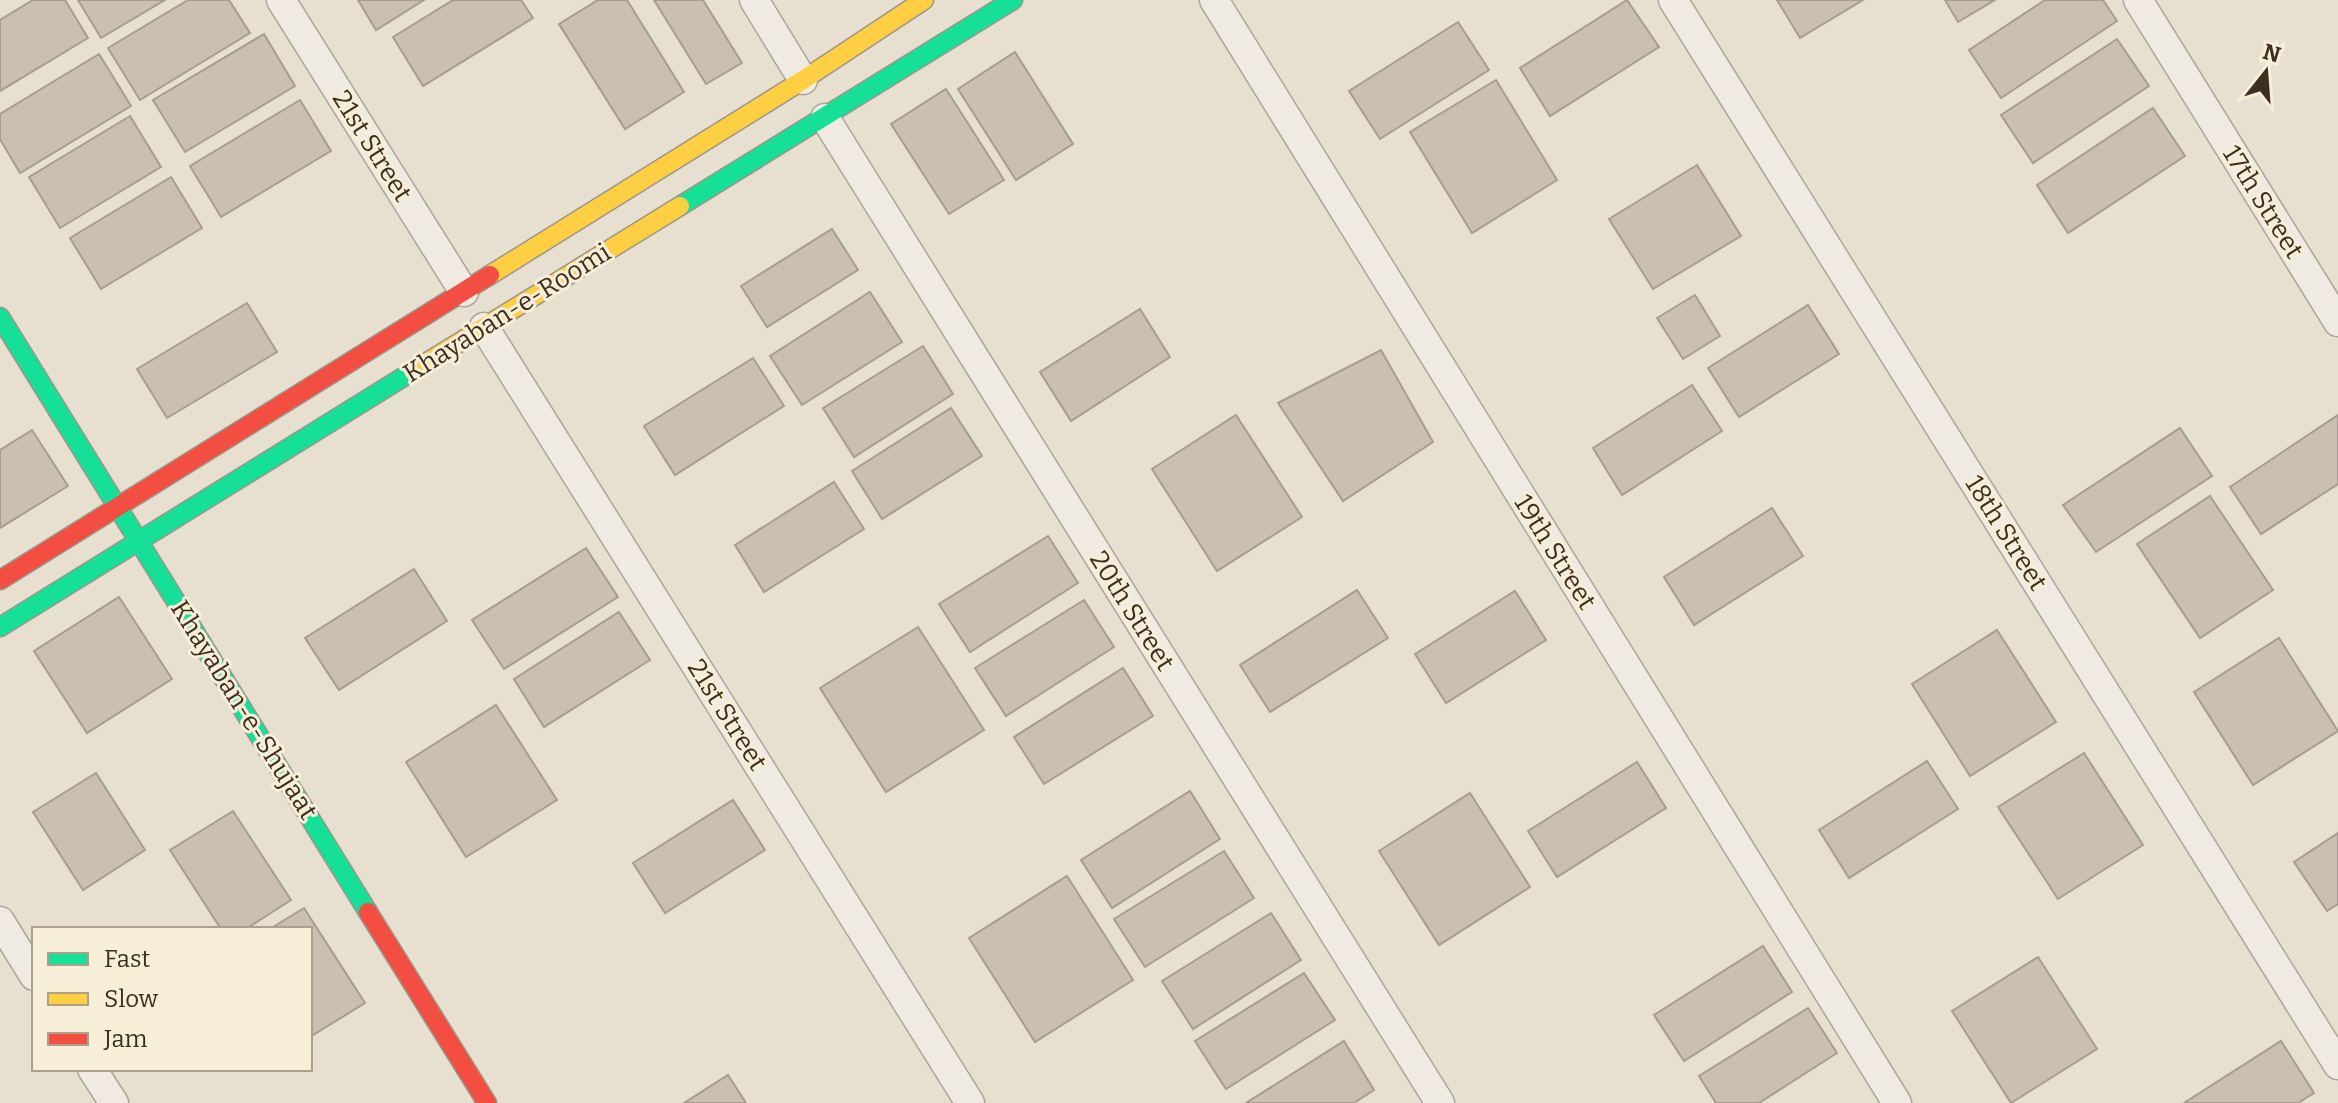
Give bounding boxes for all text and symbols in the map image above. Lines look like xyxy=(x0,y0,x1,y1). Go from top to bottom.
north arrow xyxy=(2226,32,2306,112)
text: N xyxy=(2260,38,2284,69)
street label: 21st Street xyxy=(326,85,419,208)
street label: 17th Street xyxy=(2216,140,2310,265)
street label: Khayaban-e-Roomi xyxy=(398,237,616,389)
street label: 18th Street xyxy=(1958,470,2054,597)
street label: 19th Street xyxy=(1507,489,1603,616)
street label: 20th Street xyxy=(1083,546,1181,677)
street label: Khayaban-e-Shujaat xyxy=(164,595,324,826)
street label: 21st Street xyxy=(681,654,774,777)
legend xyxy=(32,927,312,1071)
text: Fast xyxy=(104,945,150,973)
text: Slow xyxy=(104,985,159,1013)
text: Jam xyxy=(103,1025,148,1053)

